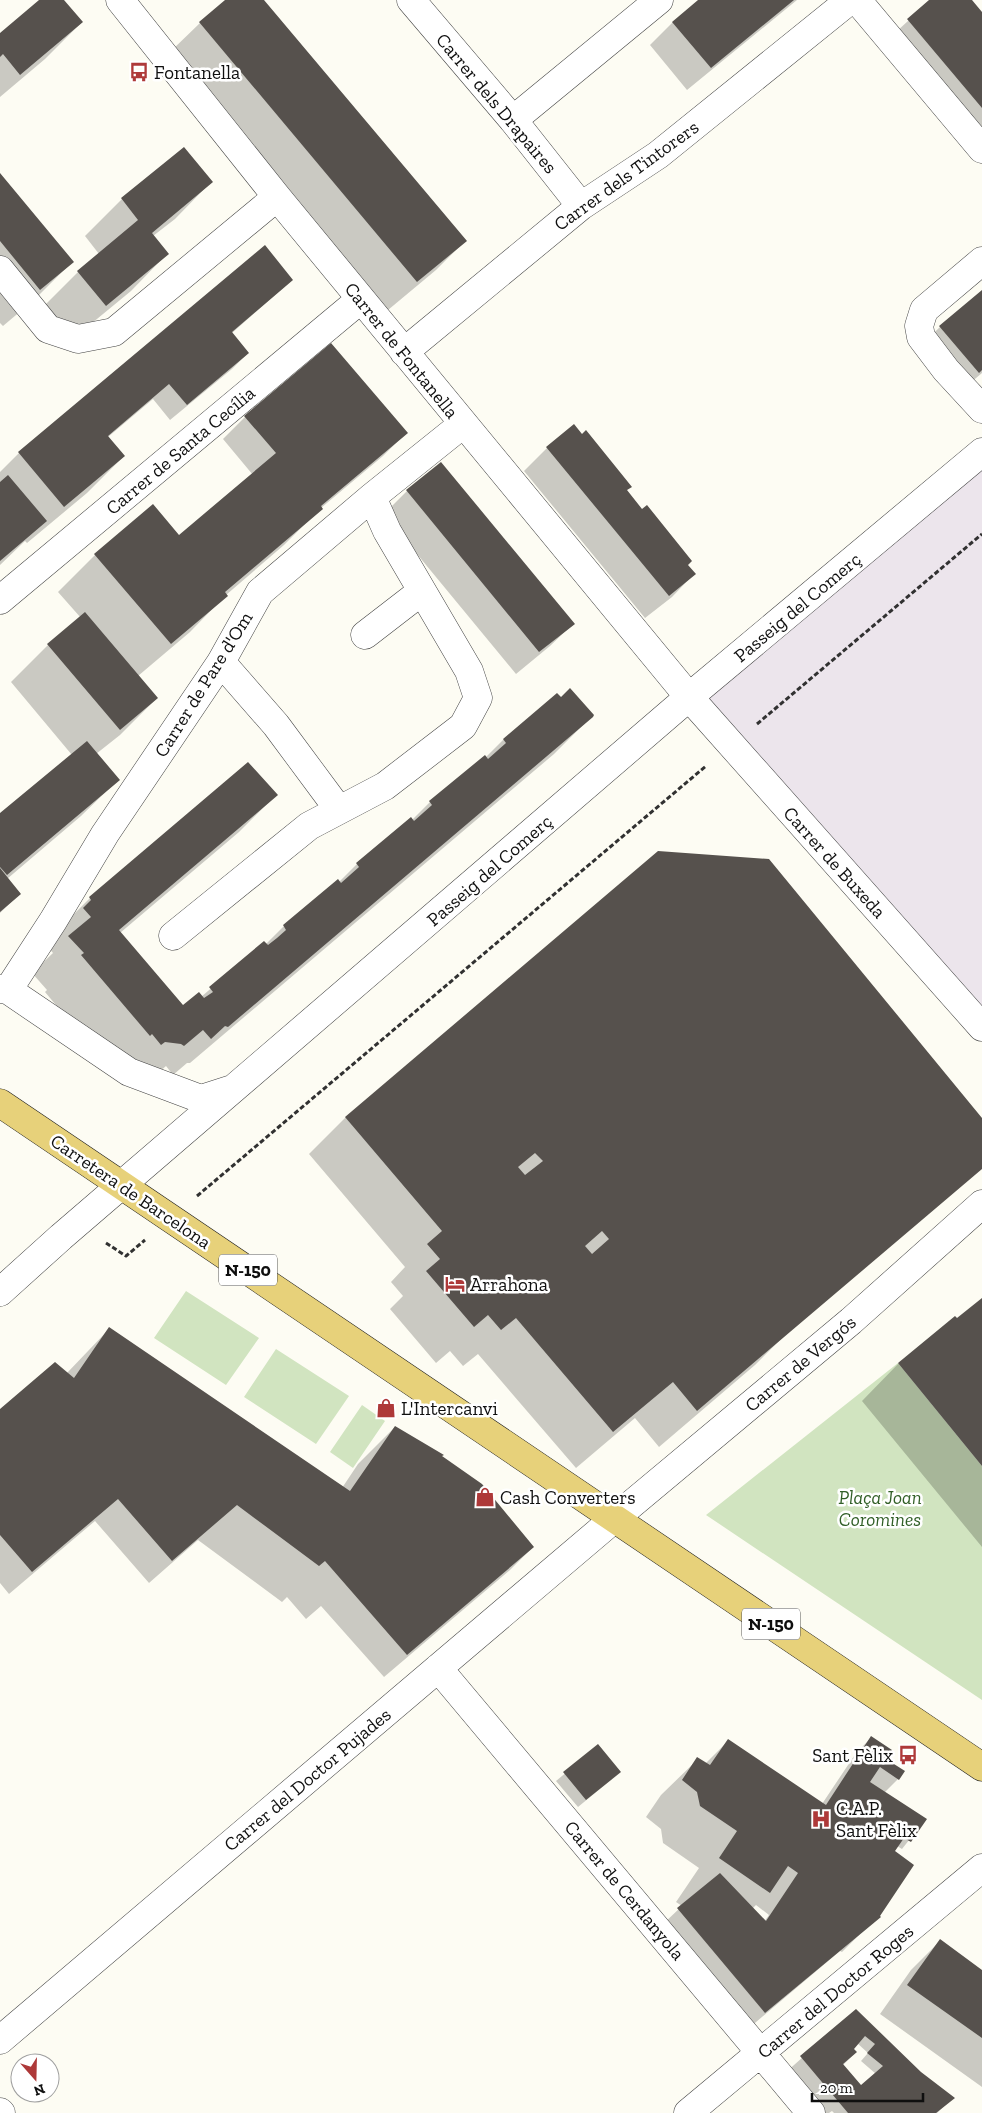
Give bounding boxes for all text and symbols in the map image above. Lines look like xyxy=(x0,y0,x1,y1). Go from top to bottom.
street label: Carrer dels Drapaires xyxy=(431,28,562,178)
bus stop icon: Fontanella xyxy=(128,61,150,83)
place label: Fontanella xyxy=(154,61,240,84)
street label: Carrer dels Tintorers xyxy=(550,115,703,236)
street label: Carrer de Fontanella xyxy=(340,278,463,423)
street label: Carrer de Santa Cecília xyxy=(101,381,260,519)
street label: Passeig del Comerç xyxy=(729,548,866,667)
street label: Carrer de Pare d'Om xyxy=(149,607,258,761)
street label: Carrer de Buxeda xyxy=(779,802,891,923)
street label: Passeig del Comerç xyxy=(422,810,557,931)
street label: Carretera de Barcelona xyxy=(46,1129,215,1254)
road number: N-150 xyxy=(219,1254,277,1286)
hotel icon: Arrahona xyxy=(444,1273,466,1295)
place label: Arrahona xyxy=(470,1273,548,1296)
street label: Carrer de Vergós xyxy=(740,1310,860,1416)
shop icon: L'Intercanvi xyxy=(375,1397,397,1419)
place label: L'Intercanvi xyxy=(401,1397,498,1420)
shop icon: Cash Converters xyxy=(474,1486,496,1508)
place label: Cash Converters xyxy=(500,1486,636,1509)
park label: Plaça Joan Coromines xyxy=(838,1486,922,1531)
road number: N-150 xyxy=(742,1608,800,1640)
street label: Carrer del Doctor Pujades xyxy=(219,1703,396,1856)
place label: Sant Fèlix xyxy=(812,1744,893,1767)
bus stop icon: Sant Fèlix xyxy=(897,1744,919,1766)
place label: C.A.P. Sant Fèlix xyxy=(836,1797,917,1842)
hospital icon: C.A.P. Sant Fèlix xyxy=(810,1808,832,1830)
street label: Carrer de Cerdanyola xyxy=(560,1816,690,1965)
street label: Carrer del Doctor Roges xyxy=(753,1919,918,2063)
north arrow xyxy=(10,2053,60,2103)
scale bar xyxy=(812,2070,923,2102)
text: 20 m xyxy=(820,2079,853,2097)
text: N xyxy=(31,2080,47,2100)

